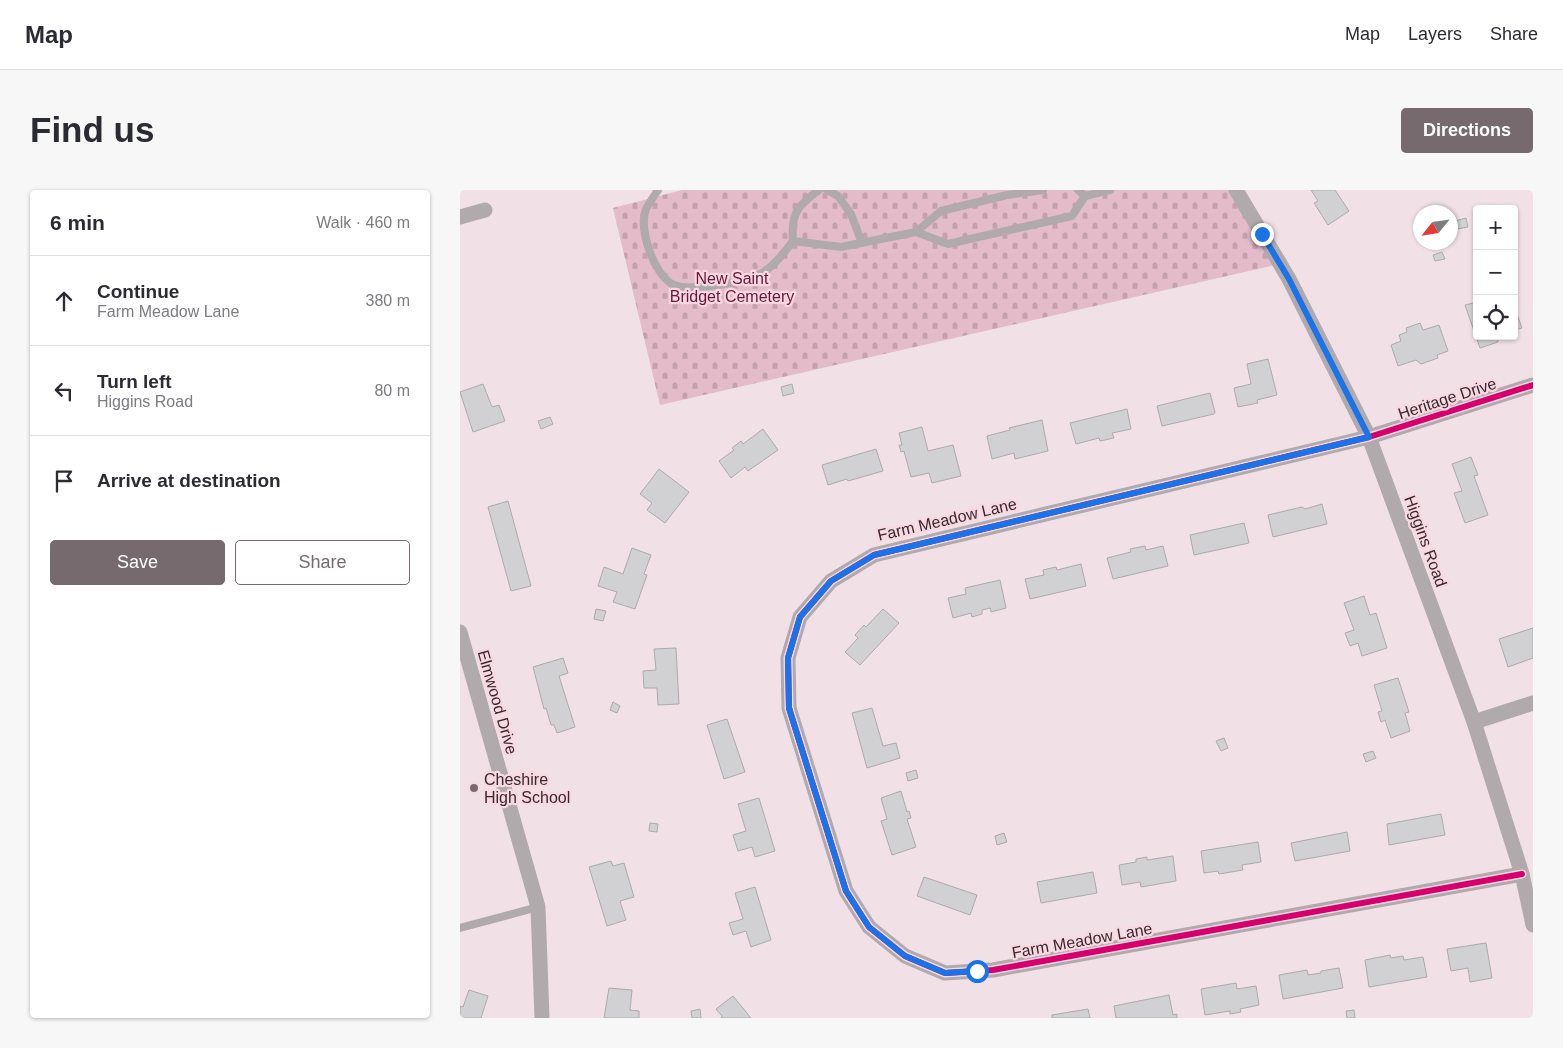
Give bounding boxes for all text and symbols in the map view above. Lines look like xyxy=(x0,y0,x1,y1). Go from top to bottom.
text: Map xyxy=(25,21,73,48)
text: Map xyxy=(1345,24,1380,44)
text: Layers xyxy=(1408,24,1462,44)
text: Share xyxy=(1490,24,1538,44)
button: Directions xyxy=(1401,108,1533,153)
text: Find us xyxy=(30,110,154,149)
north arrow xyxy=(1413,205,1458,250)
map controls xyxy=(1473,205,1518,340)
button: + xyxy=(1473,205,1518,250)
text: 6 min xyxy=(50,211,105,234)
text: Walk · 460 m xyxy=(316,214,410,231)
route end xyxy=(1251,223,1274,246)
button: − xyxy=(1473,250,1518,295)
park label: New Saint Bridget Cemetery xyxy=(670,270,794,305)
text: Continue xyxy=(97,281,179,302)
icon: ahead xyxy=(50,287,78,315)
text: 380 m xyxy=(366,292,410,309)
button: locate xyxy=(1473,295,1518,340)
text: Farm Meadow Lane xyxy=(97,303,239,320)
text: Turn left xyxy=(97,371,172,392)
street label: Heritage Drive xyxy=(1396,375,1499,422)
icon: left xyxy=(50,377,78,405)
text: 80 m xyxy=(374,382,410,399)
text: Higgins Road xyxy=(97,393,193,410)
icon: arrive xyxy=(50,467,78,495)
text: Arrive at destination xyxy=(97,470,281,491)
street label: Higgins Road xyxy=(1401,493,1450,589)
street label: Farm Meadow Lane xyxy=(876,495,1018,544)
button: Save xyxy=(50,540,225,585)
button: Share xyxy=(235,540,410,585)
street label: Elmwood Drive xyxy=(475,648,521,756)
place label: Cheshire High School xyxy=(484,771,570,806)
marker: Cheshire High School xyxy=(468,782,480,794)
street label: Farm Meadow Lane xyxy=(1011,920,1154,961)
route start xyxy=(966,960,989,983)

